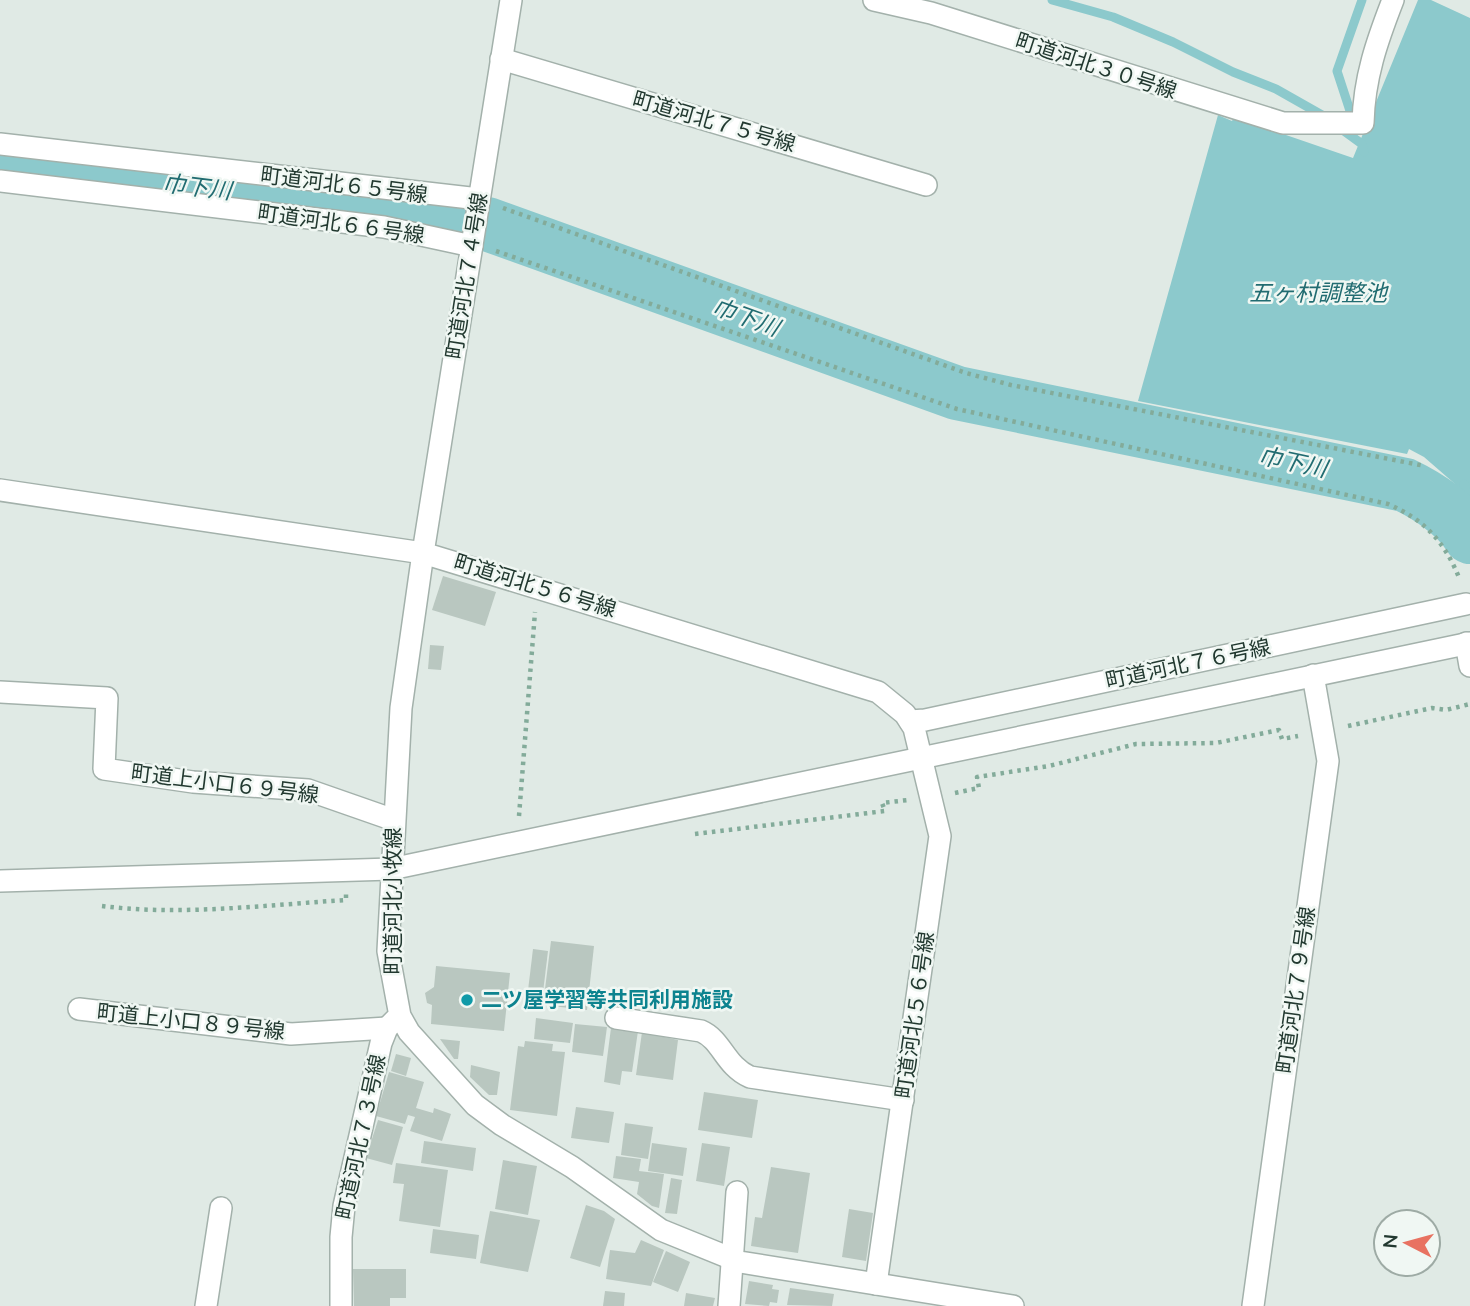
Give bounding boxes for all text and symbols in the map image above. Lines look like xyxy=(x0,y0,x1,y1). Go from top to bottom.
street label: 町道河北３０号線 xyxy=(1012,27,1180,105)
street label: 町道河北７５号線 xyxy=(629,85,799,159)
street label: 町道河北６５号線 xyxy=(259,161,429,209)
water label: 巾下川 xyxy=(161,168,236,207)
street label: 町道河北７４号線 xyxy=(440,191,494,361)
street label: 町道河北６６号線 xyxy=(256,198,426,250)
water label: 五ヶ村調整池 xyxy=(1249,278,1389,309)
water label: 巾下川 xyxy=(708,291,786,345)
water label: 巾下川 xyxy=(1256,440,1333,485)
street label: 町道河北５６号線 xyxy=(451,548,619,624)
street label: 町道河北７６号線 xyxy=(1103,633,1273,695)
street label: 町道上小口６９号線 xyxy=(129,759,321,809)
street label: 町道河北小牧線 xyxy=(379,828,407,975)
street label: 町道河北７９号線 xyxy=(1270,905,1322,1075)
street label: 町道河北５６号線 xyxy=(889,930,941,1100)
place label: 二ツ屋学習等共同利用施設 xyxy=(481,986,733,1014)
marker: 二ツ屋学習等共同利用施設 xyxy=(459,992,475,1008)
street label: 町道上小口８９号線 xyxy=(96,998,286,1046)
street label: 町道河北７３号線 xyxy=(330,1052,392,1222)
north arrow xyxy=(1372,1208,1442,1278)
text: N xyxy=(1377,1233,1405,1250)

